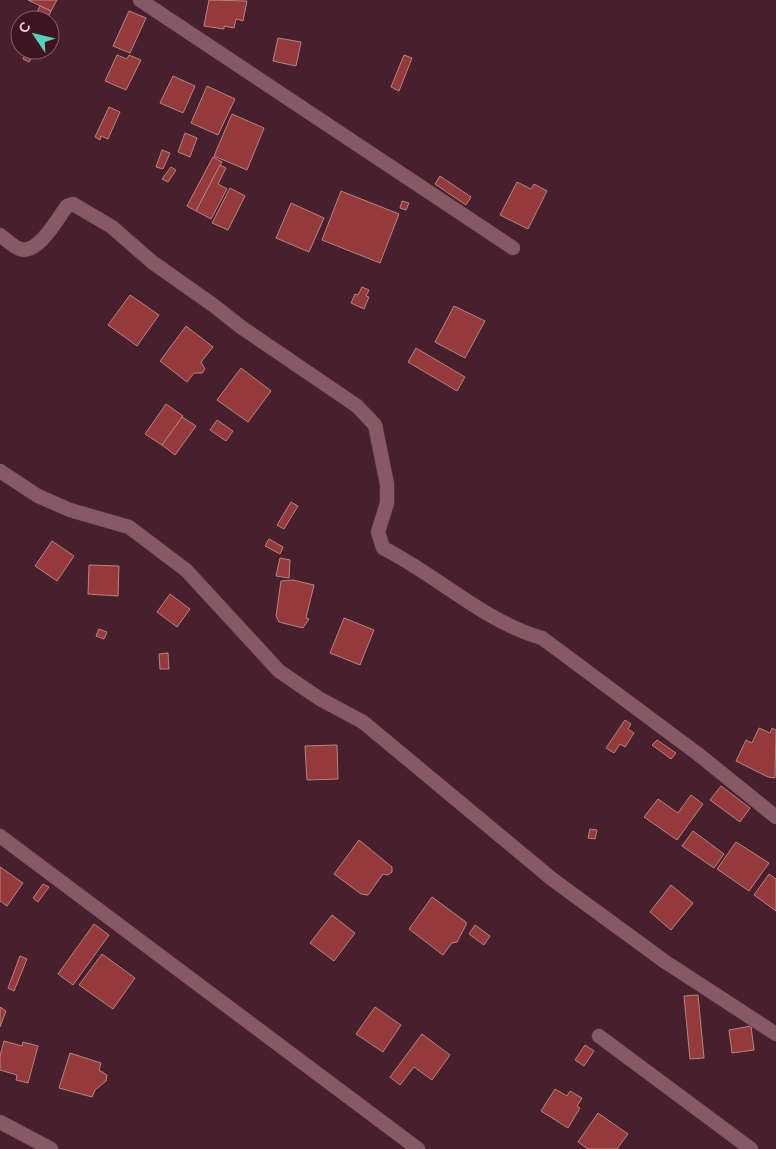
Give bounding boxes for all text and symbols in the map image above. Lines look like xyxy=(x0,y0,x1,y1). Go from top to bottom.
north arrow xyxy=(10,10,60,60)
text: С xyxy=(15,19,34,36)

